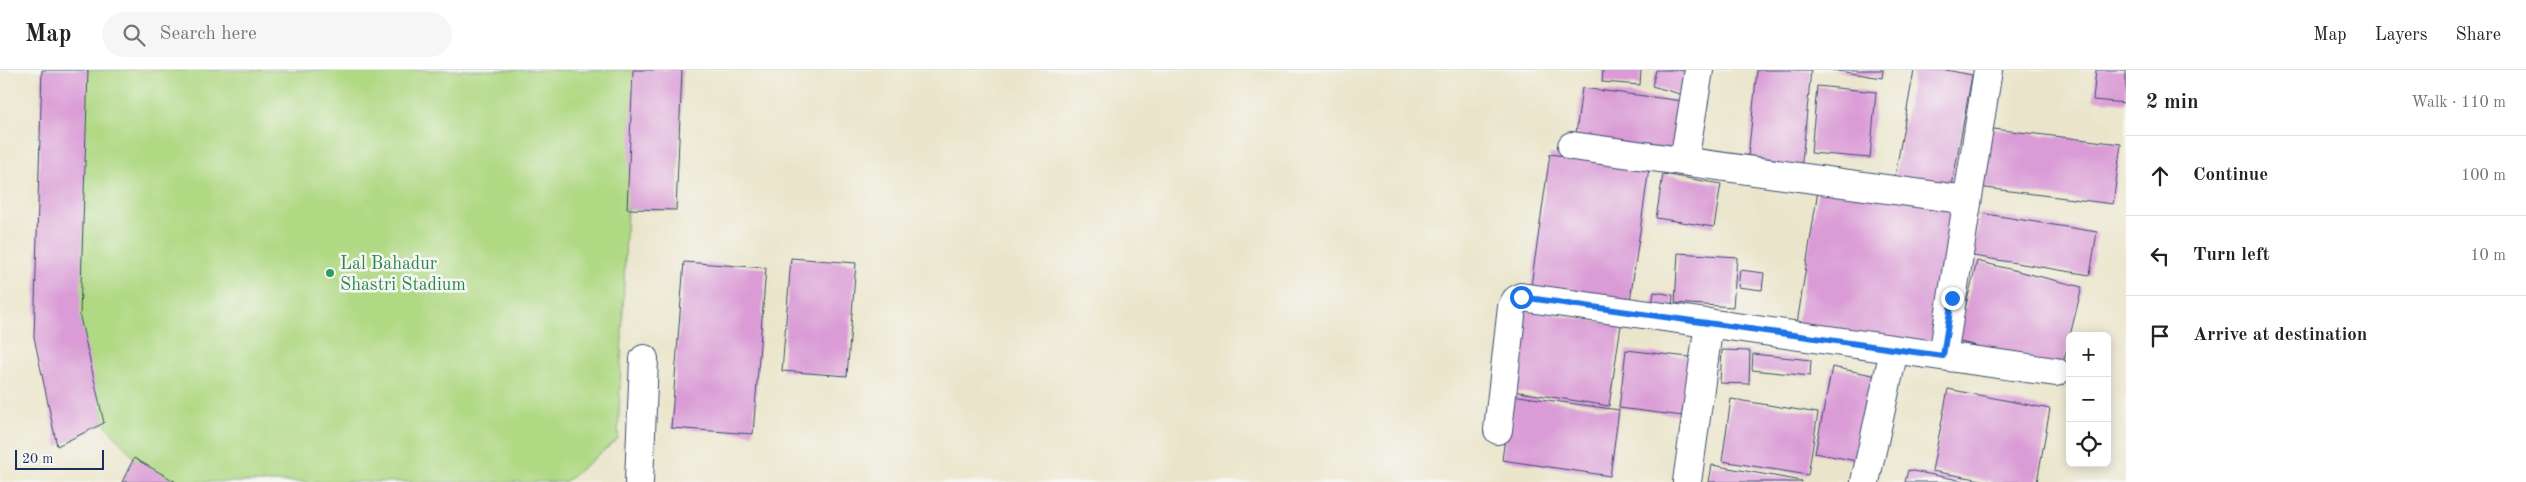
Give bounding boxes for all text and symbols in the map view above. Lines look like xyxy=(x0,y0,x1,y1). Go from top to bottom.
search box xyxy=(102,12,452,57)
icon: search xyxy=(120,21,148,49)
text: Map xyxy=(25,23,72,47)
text: Search here xyxy=(160,25,257,44)
text: Map xyxy=(2313,26,2347,44)
text: Layers xyxy=(2375,26,2427,44)
text: Share xyxy=(2455,26,2501,44)
text: 2 min xyxy=(2146,92,2199,113)
text: Walk · 110 m xyxy=(2411,95,2506,111)
icon: ahead xyxy=(2146,162,2174,190)
text: Continue xyxy=(2193,166,2268,185)
text: 100 m xyxy=(2461,168,2506,184)
icon: left xyxy=(2146,242,2174,270)
text: Turn left xyxy=(2193,246,2270,265)
text: 10 m xyxy=(2470,248,2506,264)
place label: Lal Bahadur Shastri Stadium xyxy=(340,255,466,294)
marker: Lal Bahadur Shastri Stadium xyxy=(324,267,336,279)
route start xyxy=(1510,286,1533,309)
route end xyxy=(1941,287,1964,310)
icon: arrive xyxy=(2146,322,2174,350)
text: Arrive at destination xyxy=(2193,326,2367,345)
map controls xyxy=(2066,332,2111,467)
button: + xyxy=(2066,332,2111,377)
button: − xyxy=(2066,377,2111,422)
button: locate xyxy=(2066,422,2111,467)
scale bar xyxy=(15,447,104,470)
text: 20 m xyxy=(22,452,53,466)

